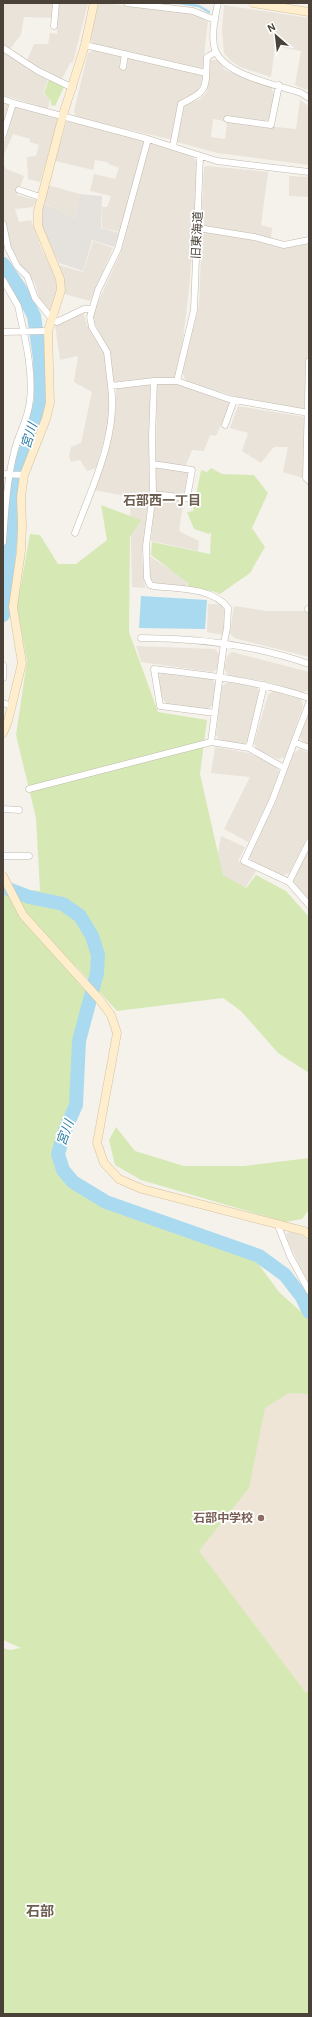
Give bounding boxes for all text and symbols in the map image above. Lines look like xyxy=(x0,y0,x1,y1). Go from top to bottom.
north arrow xyxy=(256,16,296,56)
text: N xyxy=(266,21,278,34)
street label: 旧東海道 xyxy=(189,211,204,259)
water label: 宮川 xyxy=(19,419,41,450)
district label: 石部西一丁目 xyxy=(123,493,201,508)
water label: 宮川 xyxy=(55,1116,77,1147)
place label: 石部中学校 xyxy=(193,1511,253,1524)
marker: 石部中学校 xyxy=(256,1513,266,1523)
district label: 石部 xyxy=(26,1904,54,1919)

